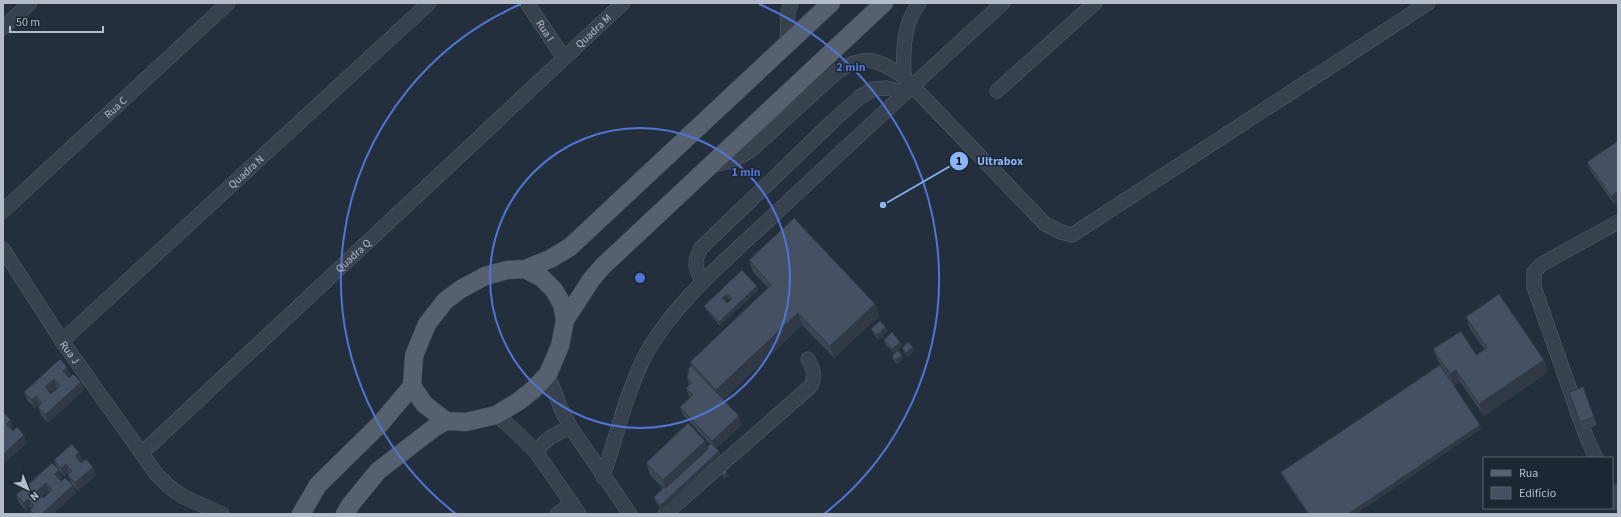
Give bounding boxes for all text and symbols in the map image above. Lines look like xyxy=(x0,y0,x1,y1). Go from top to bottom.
scale bar xyxy=(10,8,103,34)
street label: Quadra M xyxy=(572,10,615,51)
text: 50 m xyxy=(16,14,40,31)
street label: Rua I xyxy=(533,17,558,44)
text: 2 min xyxy=(836,59,866,76)
street label: Rua C xyxy=(101,93,130,122)
callout: Ultrabox xyxy=(949,149,1031,173)
street label: Quadra N xyxy=(225,151,267,192)
text: 1 xyxy=(956,153,962,170)
text: Ultrabox xyxy=(977,153,1023,170)
text: 1 min xyxy=(731,164,761,181)
street label: Quadra Q xyxy=(332,235,374,276)
centre of rings xyxy=(633,271,647,285)
street label: Rua J xyxy=(56,338,83,367)
legend xyxy=(1483,457,1613,509)
text: Rua xyxy=(1519,465,1538,482)
north arrow xyxy=(8,469,48,509)
text: Edifício xyxy=(1519,485,1556,502)
text: N xyxy=(27,488,42,504)

